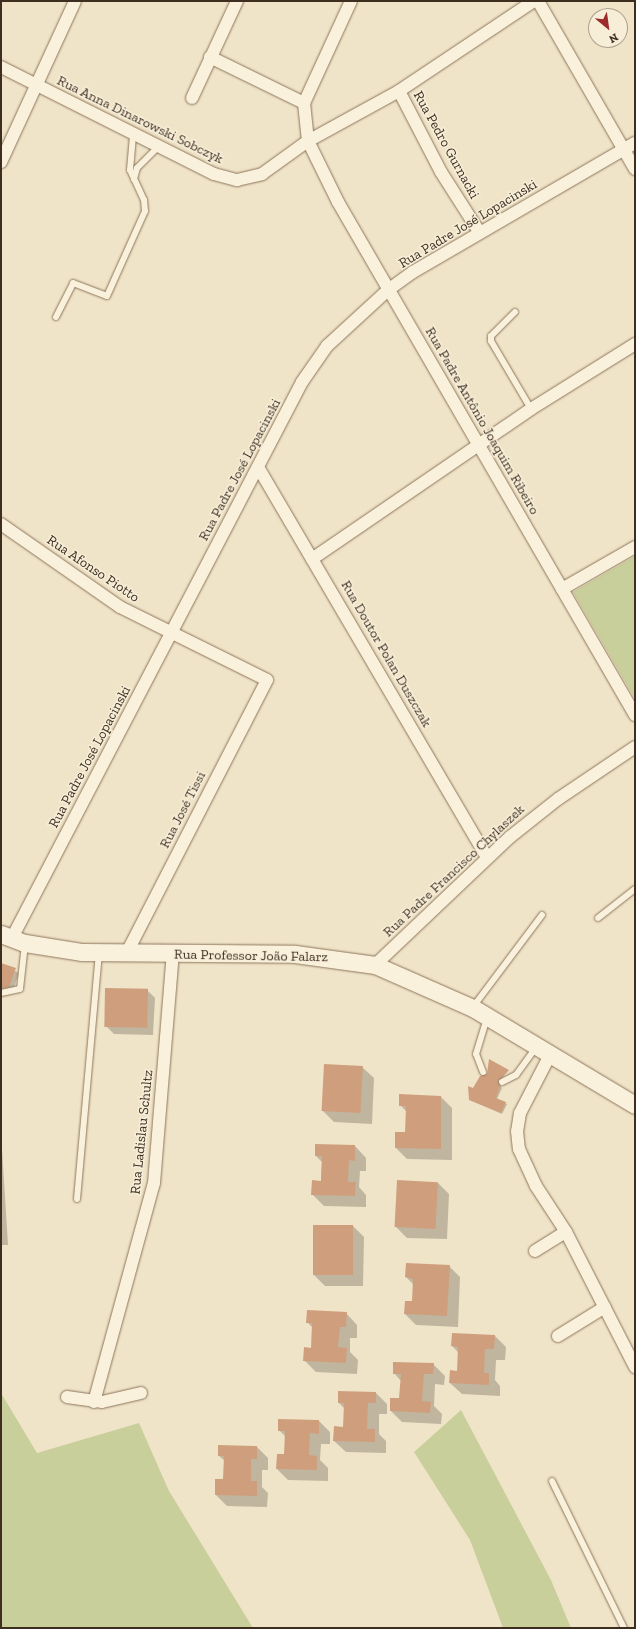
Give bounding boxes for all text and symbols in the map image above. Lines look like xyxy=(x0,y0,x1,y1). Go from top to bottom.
north arrow xyxy=(588,8,628,48)
text: N xyxy=(607,30,620,46)
street label: Rua Anna Dinarowski Sobczyk xyxy=(54,72,226,168)
street label: Rua Pedro Gurnacki xyxy=(409,88,483,202)
street label: Rua Padre José Lopacinski xyxy=(396,176,540,272)
street label: Rua Padre Antônio Joaquim Ribeiro xyxy=(421,324,543,518)
street label: Rua Padre José Lopacinski xyxy=(195,396,285,544)
street label: Rua Afonso Piotto xyxy=(43,532,143,606)
street label: Rua Doutor Polan Duszczak xyxy=(337,578,435,730)
street label: Rua Padre José Lopacinski xyxy=(45,683,135,831)
street label: Rua José Tissi xyxy=(156,769,210,851)
street label: Rua Padre Francisco Chylaszek xyxy=(380,801,528,941)
street label: Rua Professor João Falarz xyxy=(174,946,328,966)
street label: Rua Ladislau Schultz xyxy=(127,1069,157,1195)

